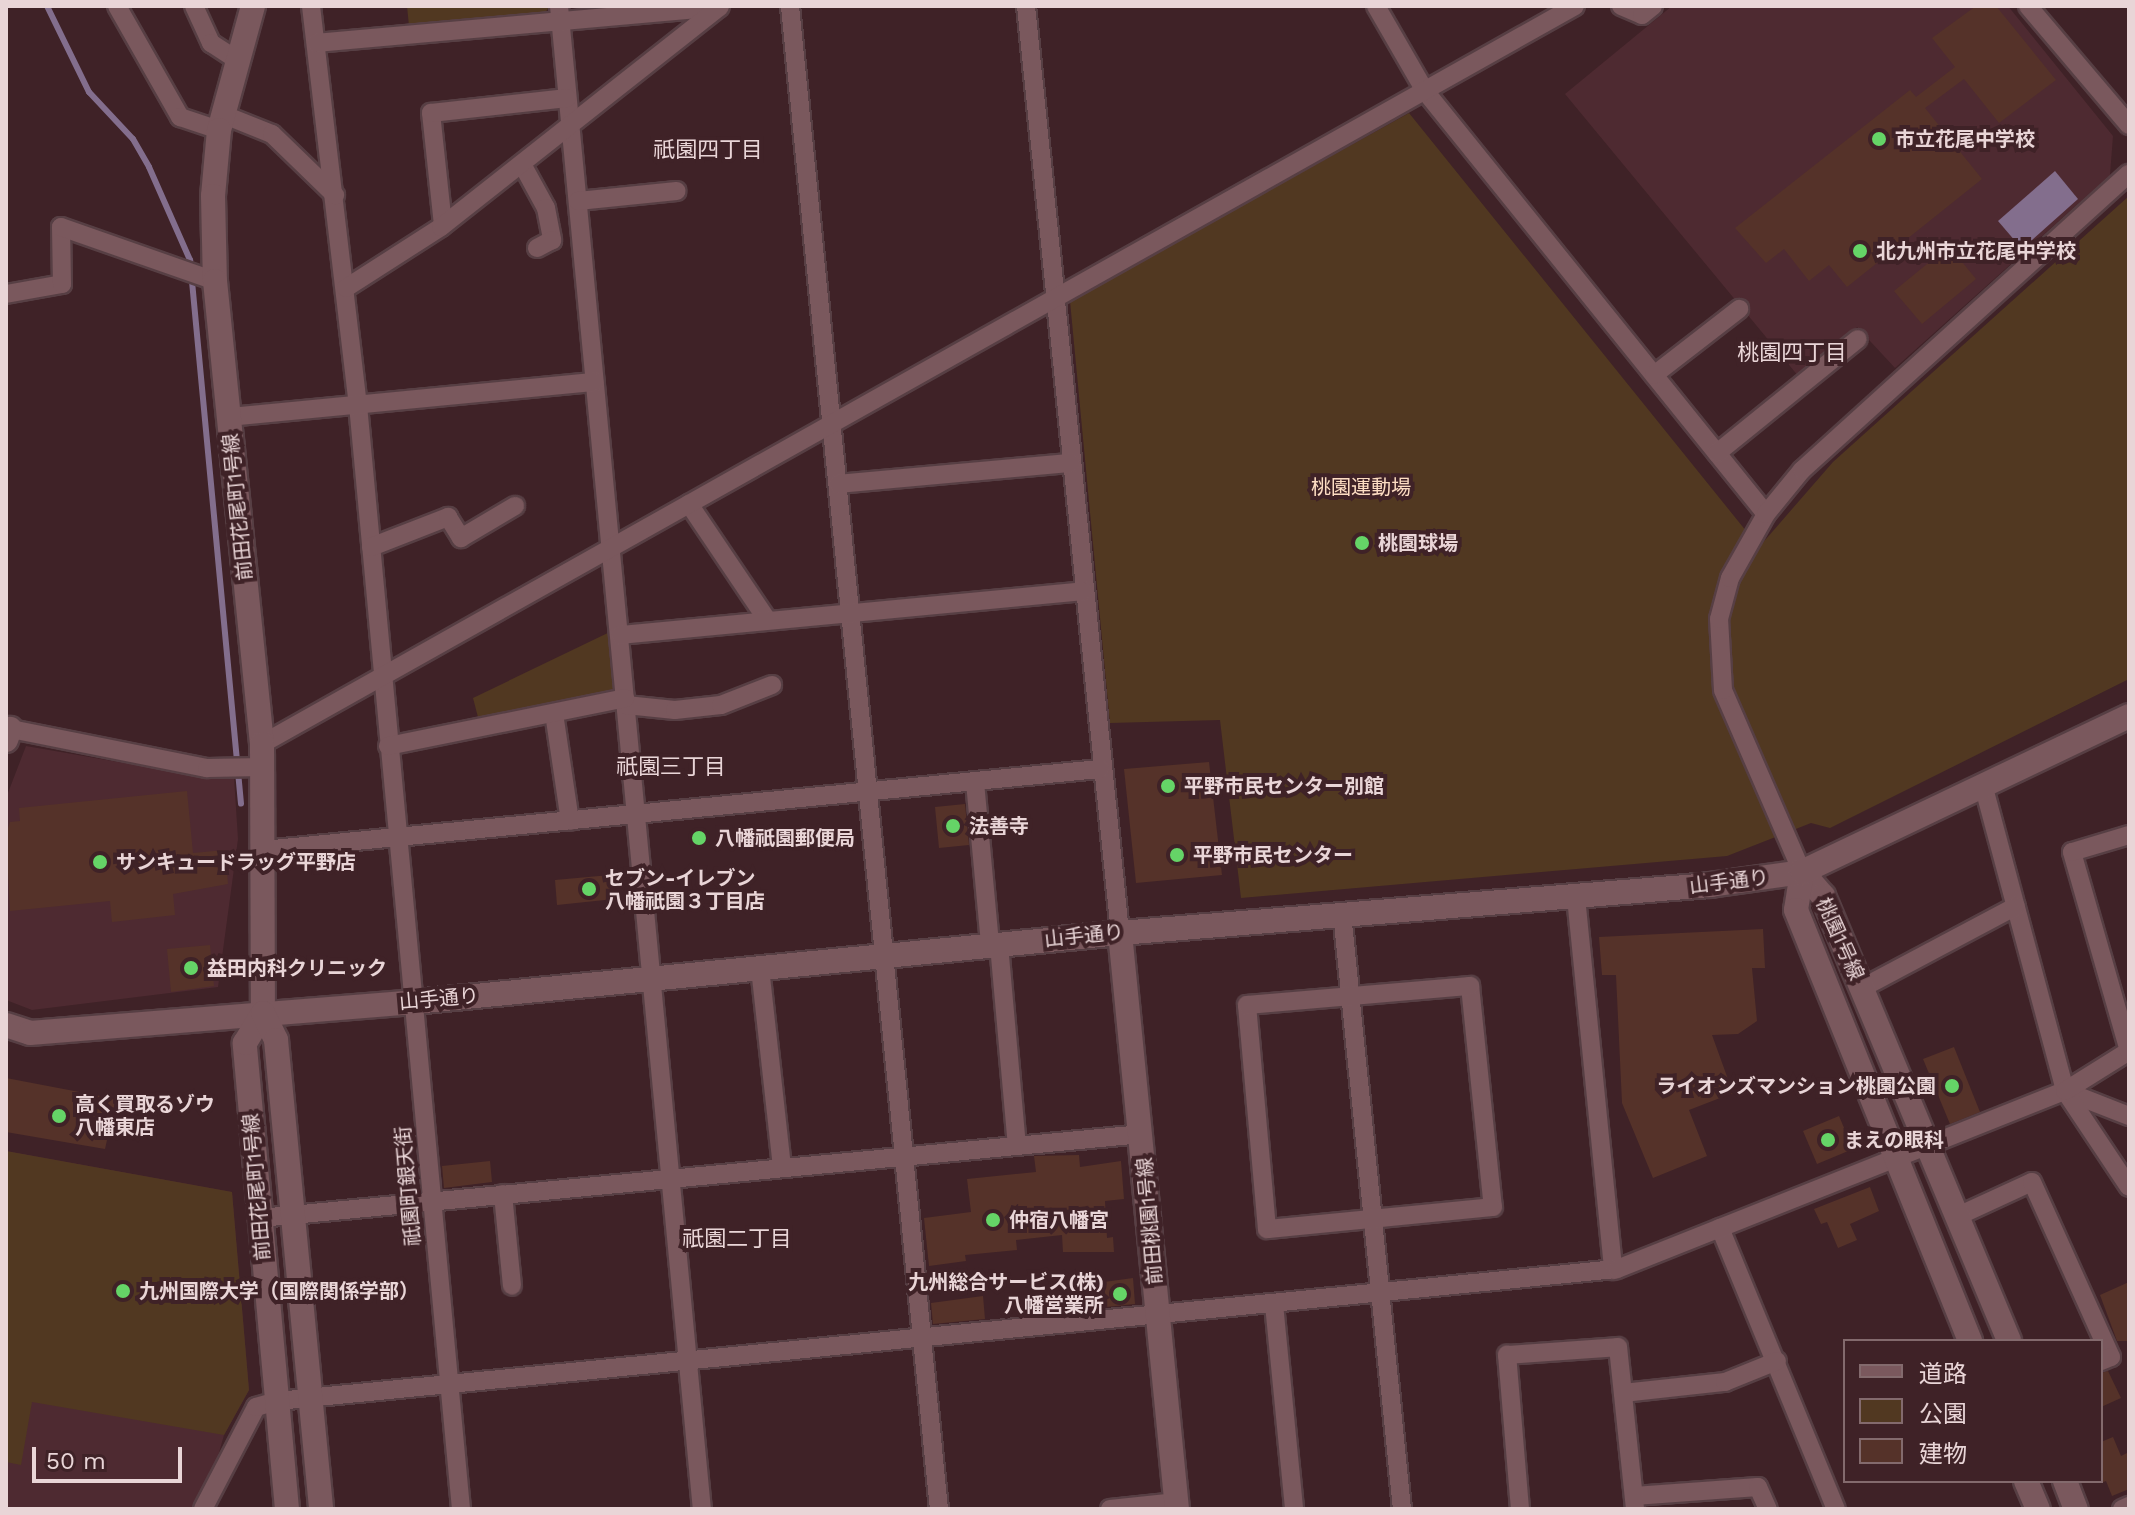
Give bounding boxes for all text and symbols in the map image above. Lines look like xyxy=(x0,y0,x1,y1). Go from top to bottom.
place label: 市立花尾中学校 xyxy=(1895,127,2035,151)
marker: 市立花尾中学校 xyxy=(1870,130,1888,148)
district label: 祇園四丁目 xyxy=(653,137,763,163)
place label: 北九州市立花尾中学校 xyxy=(1876,239,2076,263)
marker: 北九州市立花尾中学校 xyxy=(1851,242,1869,260)
district label: 桃園四丁目 xyxy=(1737,340,1847,366)
street label: 前田花尾町1号線 xyxy=(218,432,258,582)
park label: 桃園運動場 xyxy=(1311,475,1411,499)
place label: 桃園球場 xyxy=(1378,531,1458,555)
marker: 桃園球場 xyxy=(1353,534,1371,552)
district label: 祇園三丁目 xyxy=(616,754,726,780)
place label: 平野市民センター別館 xyxy=(1184,774,1384,798)
marker: 平野市民センター別館 xyxy=(1159,777,1177,795)
place label: 法善寺 xyxy=(969,814,1029,838)
marker: 法善寺 xyxy=(944,817,962,835)
place label: 八幡祇園郵便局 xyxy=(715,826,855,850)
marker: 八幡祇園郵便局 xyxy=(690,829,708,847)
place label: 平野市民センター xyxy=(1193,843,1353,867)
marker: 平野市民センター xyxy=(1168,846,1186,864)
place label: サンキュードラッグ平野店 xyxy=(116,850,356,874)
marker: サンキュードラッグ平野店 xyxy=(91,853,109,871)
street label: 山手通り xyxy=(1688,865,1770,899)
place label: セブン-イレブン 八幡祇園３丁目店 xyxy=(605,866,765,913)
marker: セブン-イレブン 八幡祇園３丁目店 xyxy=(580,880,598,898)
street label: 桃園1号線 xyxy=(1811,894,1869,984)
street label: 山手通り xyxy=(1043,920,1125,952)
place label: 益田内科クリニック xyxy=(207,956,387,980)
marker: 益田内科クリニック xyxy=(182,959,200,977)
street label: 山手通り xyxy=(398,984,480,1014)
place label: ライオンズマンション桃園公園 xyxy=(1656,1074,1936,1098)
marker: ライオンズマンション桃園公園 xyxy=(1943,1077,1961,1095)
place label: 高く買取るゾウ 八幡東店 xyxy=(75,1092,215,1139)
marker: 高く買取るゾウ 八幡東店 xyxy=(50,1107,68,1125)
street label: 前田花尾町1号線 xyxy=(239,1112,275,1262)
street label: 祇園町銀天街 xyxy=(391,1125,425,1247)
place label: まえの眼科 xyxy=(1844,1128,1944,1152)
marker: まえの眼科 xyxy=(1819,1131,1837,1149)
street label: 前田桃園1号線 xyxy=(1132,1156,1168,1286)
place label: 仲宿八幡宮 xyxy=(1009,1208,1109,1232)
marker: 仲宿八幡宮 xyxy=(984,1211,1002,1229)
district label: 祇園二丁目 xyxy=(682,1226,792,1252)
place label: 九州総合サービス(株) 八幡営業所 xyxy=(908,1270,1104,1317)
place label: 九州国際大学（国際関係学部） xyxy=(139,1279,419,1303)
marker: 九州国際大学（国際関係学部） xyxy=(114,1282,132,1300)
marker: 九州総合サービス(株) 八幡営業所 xyxy=(1111,1285,1129,1303)
legend xyxy=(1843,1339,2103,1483)
text: 道路 xyxy=(1919,1360,1967,1388)
text: 公園 xyxy=(1919,1400,1967,1428)
scale bar xyxy=(36,1431,186,1481)
text: 建物 xyxy=(1919,1440,1967,1468)
text: 50 m xyxy=(46,1447,106,1475)

